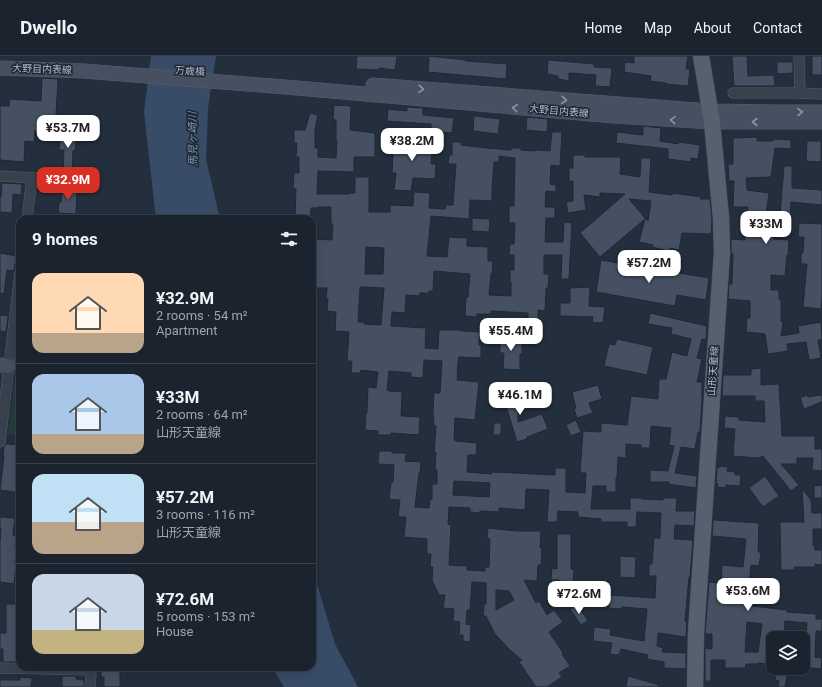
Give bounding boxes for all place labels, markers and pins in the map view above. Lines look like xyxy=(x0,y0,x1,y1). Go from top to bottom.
pin: ¥53.7M xyxy=(35,115,101,149)
pin: ¥38.2M xyxy=(379,128,445,162)
pin: ¥32.9M xyxy=(35,167,101,201)
pin: ¥33M xyxy=(742,211,790,245)
pin: ¥57.2M xyxy=(616,250,682,284)
pin: ¥55.4M xyxy=(478,318,544,352)
pin: ¥46.1M xyxy=(487,382,553,416)
pin: ¥53.6M xyxy=(715,578,781,612)
pin: ¥72.6M xyxy=(546,581,612,615)

